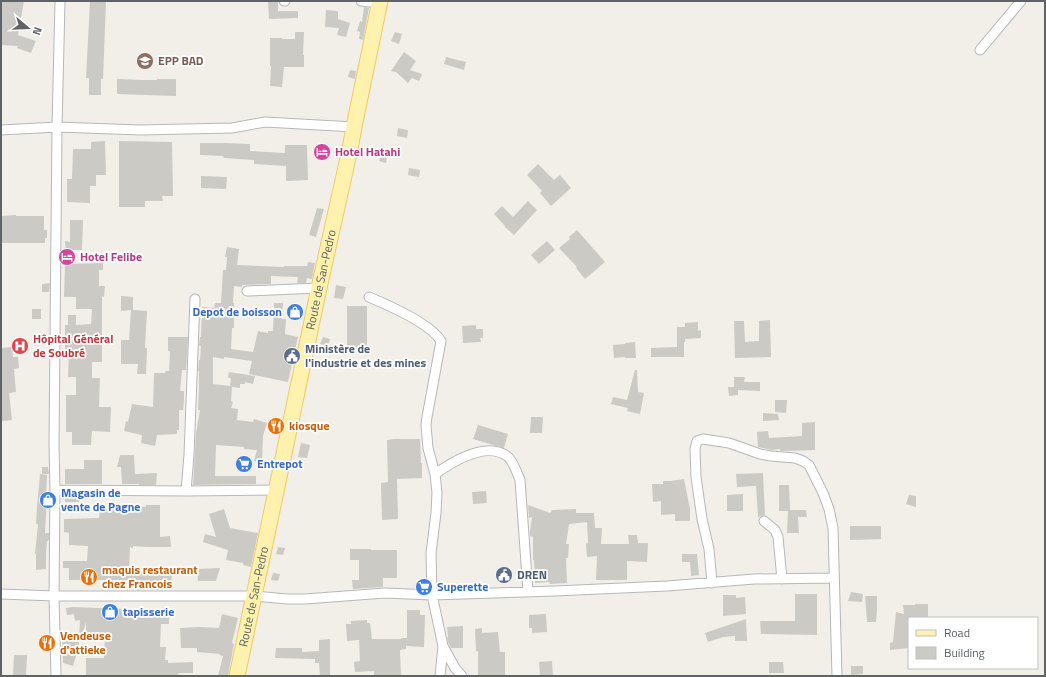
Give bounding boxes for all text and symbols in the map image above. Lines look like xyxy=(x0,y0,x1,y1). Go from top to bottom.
north arrow xyxy=(8,8,48,48)
text: N xyxy=(29,25,46,37)
school or university icon: EPP BAD xyxy=(135,51,155,71)
place label: EPP BAD xyxy=(158,51,204,70)
hotel icon: Hotel Hatahi xyxy=(312,142,332,162)
place label: Hotel Hatahi xyxy=(335,142,400,161)
street label: Route de San-Pedro xyxy=(300,228,341,332)
hotel icon: Hotel Felibe xyxy=(57,247,77,267)
place label: Hotel Felibe xyxy=(80,247,142,266)
place label: Depot de boisson xyxy=(193,302,282,321)
shop icon: Depot de boisson xyxy=(285,302,305,322)
place label: Hôpital Général de Soubré xyxy=(33,329,114,362)
hospital icon: Hôpital Général de Soubré xyxy=(10,336,30,356)
place label: Ministère de l'industrie et des mines xyxy=(305,339,426,372)
public building icon: Ministère de l'industrie et des mines xyxy=(282,346,302,366)
restaurant icon: kiosque xyxy=(266,416,286,436)
place label: kiosque xyxy=(289,416,330,435)
supermarket icon: Entrepot xyxy=(234,454,254,474)
place label: Entrepot xyxy=(257,454,303,473)
place label: Magasin de vente de Pagne xyxy=(61,483,140,516)
shop icon: Magasin de vente de Pagne xyxy=(38,490,58,510)
street label: Route de San-Pedro xyxy=(233,545,273,649)
place label: maquis restaurant chez Francois xyxy=(102,560,198,593)
public building icon: DREN xyxy=(494,565,514,585)
place label: DREN xyxy=(517,565,547,584)
restaurant icon: maquis restaurant chez Francois xyxy=(79,567,99,587)
supermarket icon: Superette xyxy=(414,577,434,597)
place label: Superette xyxy=(437,577,488,596)
shop icon: tapisserie xyxy=(100,602,120,622)
place label: tapisserie xyxy=(123,602,174,621)
legend xyxy=(908,617,1038,669)
text: Road xyxy=(944,623,970,642)
place label: Vendeuse d'attieke xyxy=(60,626,111,659)
restaurant icon: Vendeuse d'attieke xyxy=(37,633,57,653)
text: Building xyxy=(944,643,985,662)

